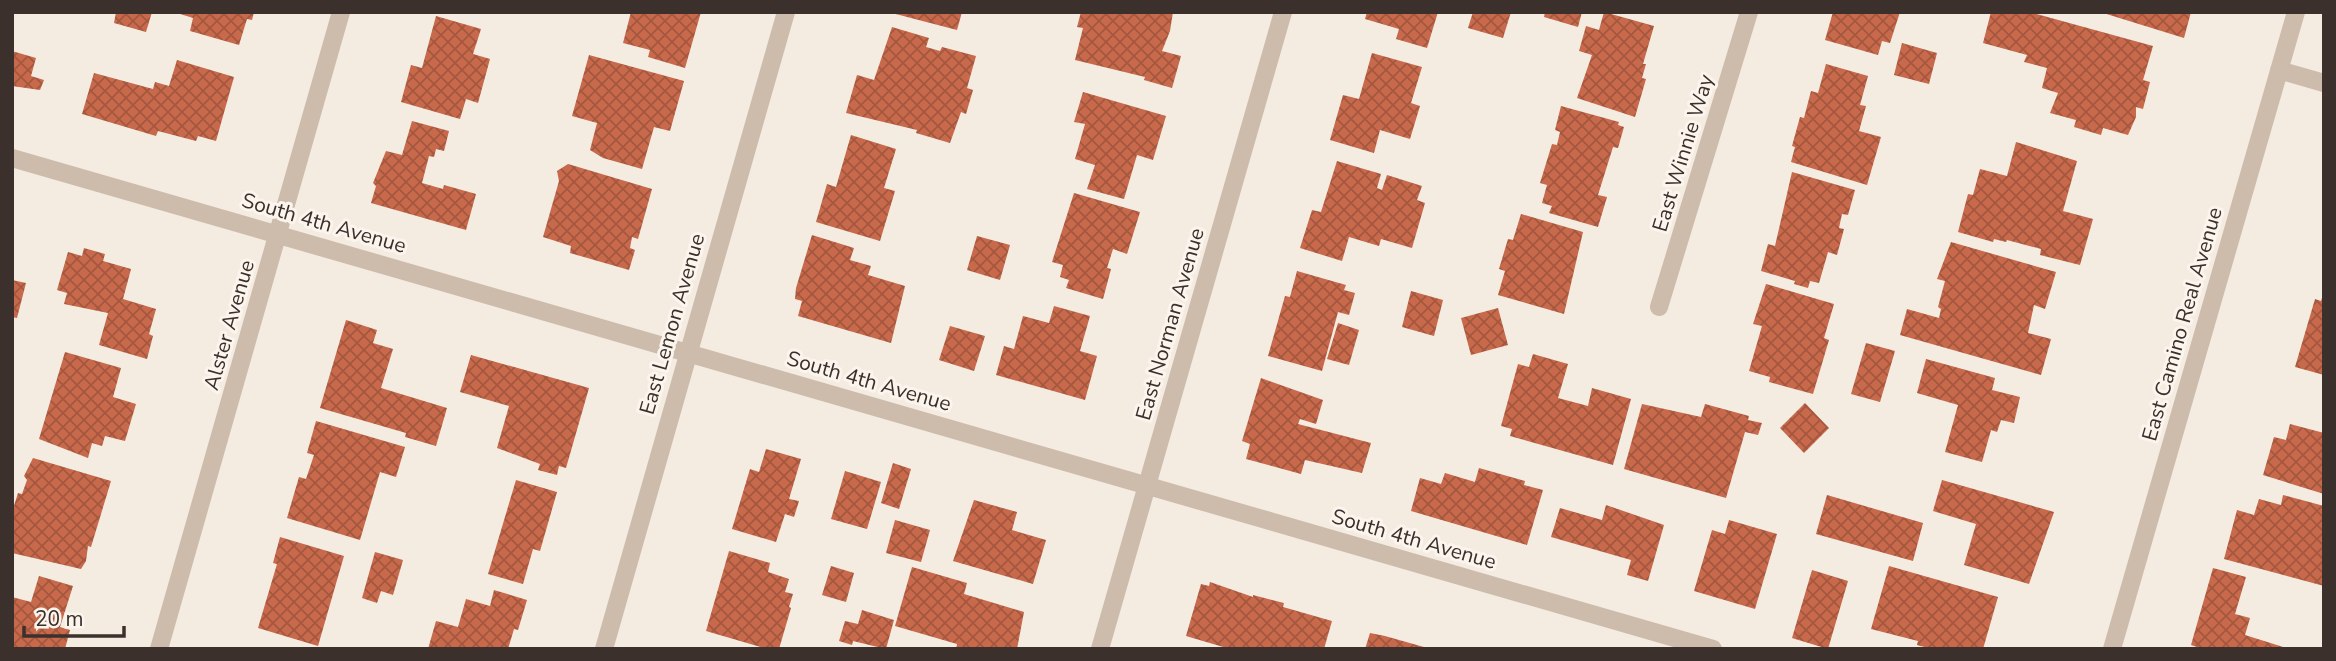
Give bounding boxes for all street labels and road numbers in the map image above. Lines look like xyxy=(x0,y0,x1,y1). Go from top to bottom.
street label: East Winnie Way xyxy=(1646,71,1720,235)
street label: South 4th Avenue xyxy=(239,186,409,260)
street label: East Camino Real Avenue xyxy=(2135,204,2229,444)
street label: East Norman Avenue xyxy=(1129,225,1211,423)
street label: East Lemon Avenue xyxy=(633,230,711,418)
street label: Alster Avenue xyxy=(197,257,261,393)
street label: South 4th Avenue xyxy=(784,344,954,418)
street label: South 4th Avenue xyxy=(1329,502,1499,576)

